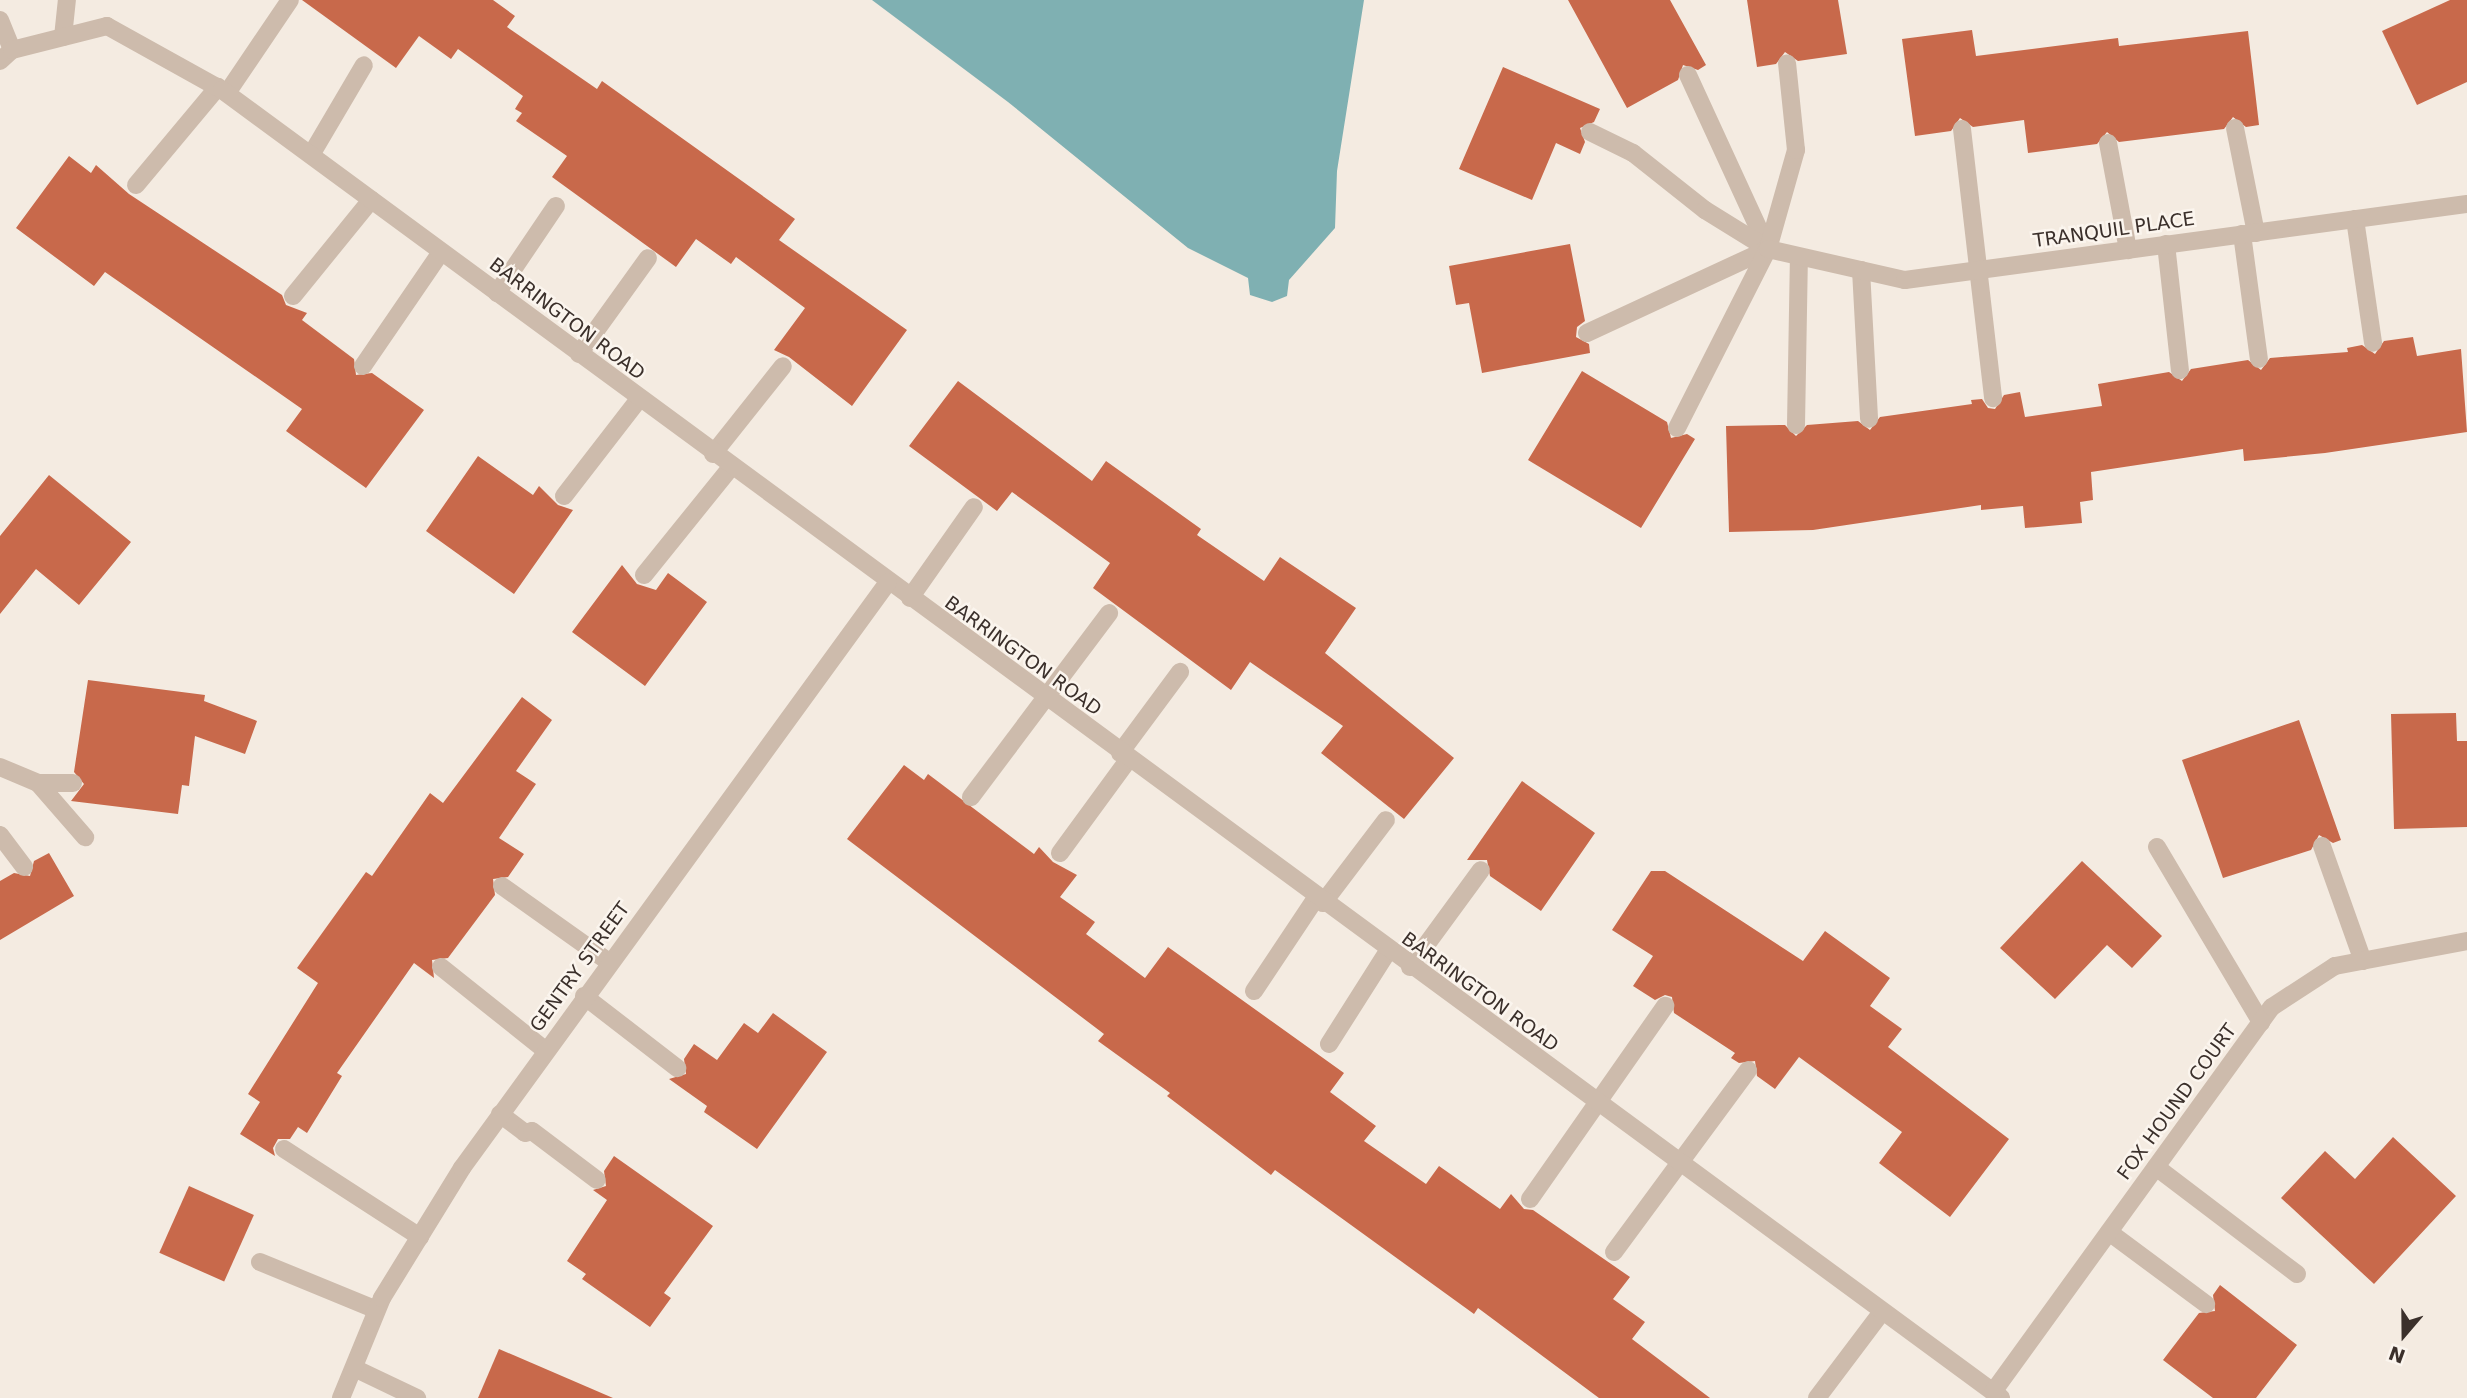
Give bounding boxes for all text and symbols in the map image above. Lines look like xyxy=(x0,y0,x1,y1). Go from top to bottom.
street label: TRANQUIL PLACE xyxy=(2032,207,2196,253)
street label: BARRINGTON ROAD xyxy=(485,253,649,385)
street label: BARRINGTON ROAD xyxy=(940,591,1106,721)
street label: GENTRY STREET xyxy=(525,898,635,1036)
street label: BARRINGTON ROAD xyxy=(1397,927,1563,1057)
street label: FOX HOUND COURT xyxy=(2113,1020,2241,1184)
north arrow xyxy=(2369,1300,2439,1370)
text: N xyxy=(2386,1342,2408,1368)

